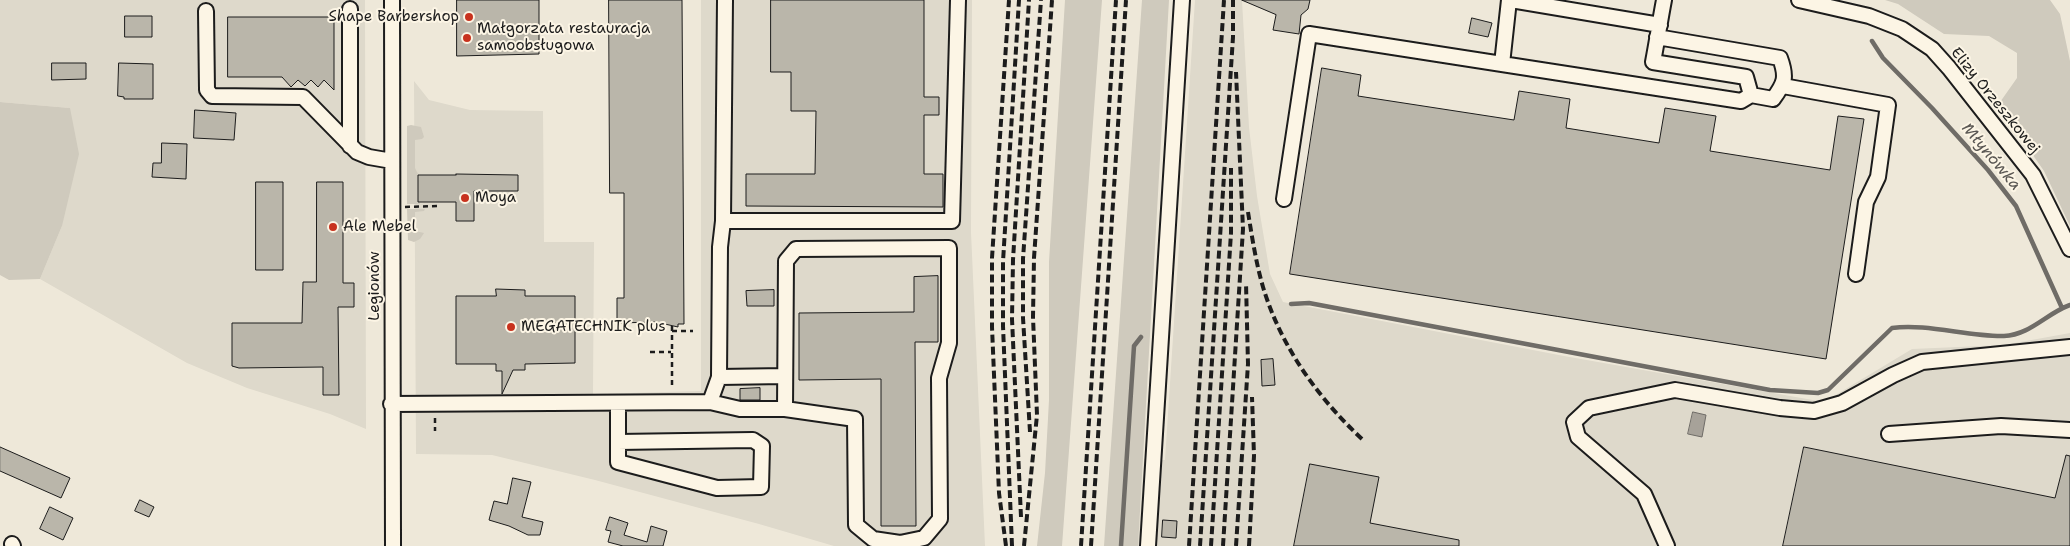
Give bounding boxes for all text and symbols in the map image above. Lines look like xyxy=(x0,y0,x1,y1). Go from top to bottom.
place label: Shape Barbershop xyxy=(328,8,459,26)
marker: Shape Barbershop xyxy=(463,11,475,23)
place label: Małgorzata restauracja samoobsługowa xyxy=(477,20,650,55)
marker: Małgorzata restauracja samoobsługowa xyxy=(461,32,473,44)
street label: Elizy Orzeszkowej xyxy=(1947,44,2043,158)
water label: Młynówka xyxy=(1957,119,2025,195)
place label: Moya xyxy=(475,189,516,207)
marker: Moya xyxy=(459,192,471,204)
place label: Ale Mebel xyxy=(343,218,416,236)
marker: Ale Mebel xyxy=(327,221,339,233)
street label: Legionów xyxy=(366,251,384,321)
place label: MEGATECHNIK plus xyxy=(521,318,666,336)
marker: MEGATECHNIK plus xyxy=(505,321,517,333)

